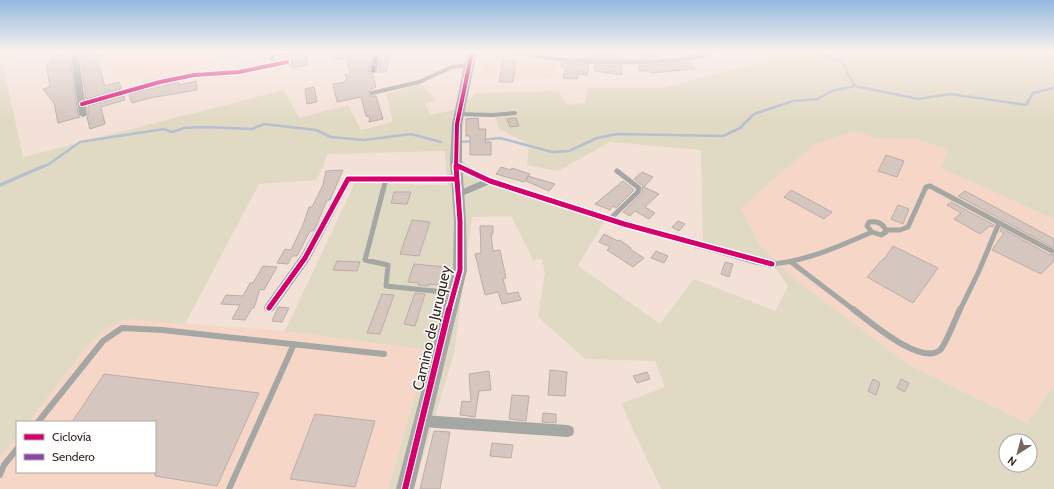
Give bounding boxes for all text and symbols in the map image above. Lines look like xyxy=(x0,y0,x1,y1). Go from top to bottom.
street label: Camino de Juruquey xyxy=(409,263,455,392)
legend xyxy=(16,421,156,473)
text: Ciclovía xyxy=(52,429,91,444)
north arrow xyxy=(998,433,1038,473)
text: Sendero xyxy=(52,449,95,464)
text: N xyxy=(1005,453,1019,469)

